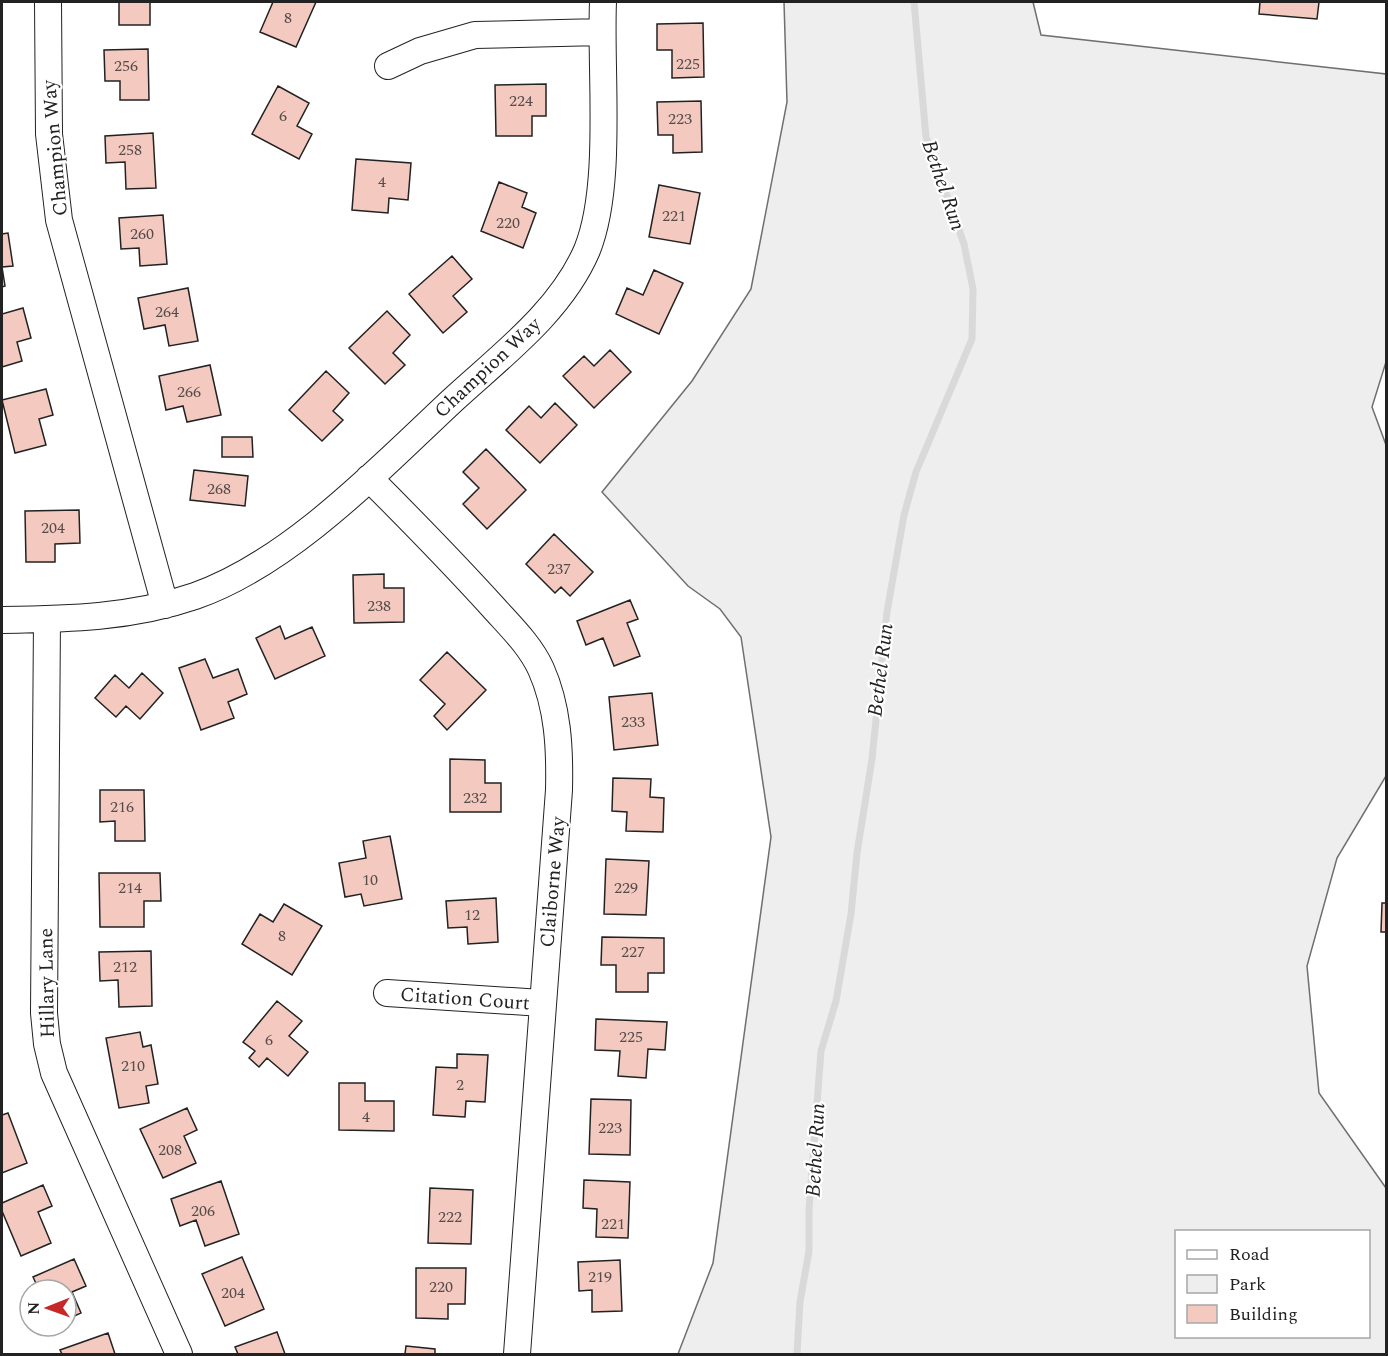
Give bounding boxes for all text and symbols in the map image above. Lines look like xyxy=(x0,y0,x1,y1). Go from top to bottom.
house number: 8 xyxy=(284,6,292,30)
house number: 225 xyxy=(676,52,700,76)
house number: 256 xyxy=(114,54,138,78)
street label: Champion Way xyxy=(34,77,76,217)
house number: 224 xyxy=(509,89,533,113)
house number: 6 xyxy=(279,104,287,128)
house number: 223 xyxy=(668,107,692,131)
water label: Bethel Run xyxy=(913,136,974,235)
house number: 258 xyxy=(118,138,142,162)
house number: 4 xyxy=(378,170,386,194)
house number: 221 xyxy=(662,204,686,228)
house number: 220 xyxy=(496,211,520,235)
house number: 260 xyxy=(130,222,154,246)
house number: 264 xyxy=(155,300,179,324)
street label: Champion Way xyxy=(428,309,549,425)
house number: 266 xyxy=(177,380,201,404)
house number: 268 xyxy=(207,477,231,501)
house number: 204 xyxy=(41,516,65,540)
house number: 237 xyxy=(547,557,571,581)
house number: 238 xyxy=(367,594,391,618)
water label: Bethel Run xyxy=(859,621,903,719)
house number: 233 xyxy=(621,710,645,734)
house number: 232 xyxy=(463,786,487,810)
house number: 216 xyxy=(110,795,134,819)
street label: Claiborne Way xyxy=(532,814,574,949)
house number: 10 xyxy=(362,868,378,892)
house number: 214 xyxy=(118,876,142,900)
house number: 229 xyxy=(614,876,638,900)
house number: 12 xyxy=(464,903,480,927)
house number: 8 xyxy=(278,924,286,948)
street label: Hillary Lane xyxy=(31,928,63,1038)
house number: 227 xyxy=(621,940,645,964)
house number: 212 xyxy=(113,955,137,979)
street label: Citation Court xyxy=(399,980,531,1018)
house number: 225 xyxy=(619,1025,643,1049)
house number: 6 xyxy=(265,1028,273,1052)
house number: 210 xyxy=(121,1054,145,1078)
house number: 2 xyxy=(456,1073,464,1097)
water label: Bethel Run xyxy=(798,1102,834,1198)
house number: 4 xyxy=(362,1105,370,1129)
house number: 223 xyxy=(598,1116,622,1140)
house number: 208 xyxy=(158,1138,182,1162)
house number: 206 xyxy=(191,1199,215,1223)
house number: 222 xyxy=(438,1205,462,1229)
house number: 221 xyxy=(601,1212,625,1236)
legend xyxy=(1175,1230,1370,1338)
text: Road xyxy=(1229,1241,1270,1268)
house number: 219 xyxy=(588,1265,612,1289)
text: Park xyxy=(1229,1271,1266,1298)
house number: 220 xyxy=(429,1275,453,1299)
north arrow xyxy=(18,1278,78,1338)
house number: 204 xyxy=(221,1281,245,1305)
text: Building xyxy=(1229,1301,1298,1328)
text: N xyxy=(22,1302,46,1315)

